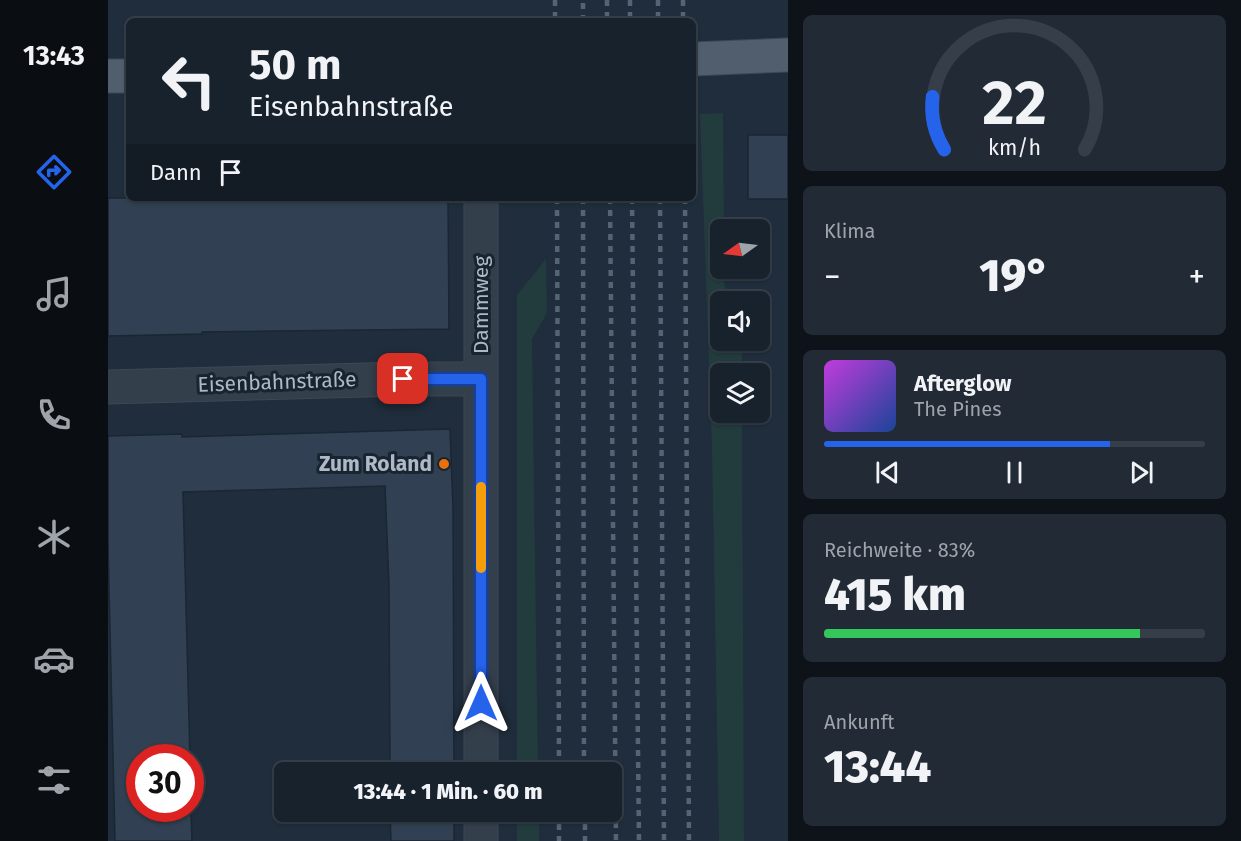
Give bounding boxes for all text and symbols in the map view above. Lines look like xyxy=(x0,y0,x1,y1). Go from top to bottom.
text: 13:43 xyxy=(23,40,85,72)
text: 50 m xyxy=(249,40,342,90)
icon: left xyxy=(150,42,228,120)
text: 22 xyxy=(982,66,1047,141)
text: Eisenbahnstraße xyxy=(249,91,454,123)
text: km/h xyxy=(988,135,1041,161)
icon: directions xyxy=(33,151,75,193)
icon: arrive xyxy=(214,156,247,189)
text: Dann xyxy=(150,159,202,186)
north arrow xyxy=(710,219,770,279)
map controls xyxy=(710,219,770,423)
text: Klima xyxy=(824,219,875,243)
text: 19° xyxy=(979,249,1050,303)
street label: Dammweg xyxy=(468,256,494,354)
text: − xyxy=(824,257,841,297)
text: + xyxy=(1189,257,1205,297)
icon: music xyxy=(33,273,75,315)
button: sound xyxy=(710,291,770,351)
pin xyxy=(377,353,428,404)
icon: arrive xyxy=(386,362,419,395)
button: layers xyxy=(710,363,770,423)
street label: Eisenbahnstraße xyxy=(197,366,357,398)
text: Afterglow xyxy=(914,370,1011,397)
icon: phone xyxy=(33,394,75,436)
text: The Pines xyxy=(914,397,1001,421)
place label: Zum Roland xyxy=(319,451,432,477)
icon: previous xyxy=(871,456,904,489)
icon: pause xyxy=(998,456,1031,489)
icon: next xyxy=(1125,456,1158,489)
marker: Zum Roland xyxy=(437,457,451,471)
icon: climate xyxy=(33,516,75,558)
text: Reichweite · 83% xyxy=(824,538,975,562)
text: 415 km xyxy=(824,568,966,622)
icon: car xyxy=(33,638,75,680)
position arrow xyxy=(449,671,513,735)
text: Ankunft xyxy=(824,710,895,734)
text: 13:44 xyxy=(824,740,931,794)
speed limit sign: 30 xyxy=(126,744,204,822)
icon: filters xyxy=(33,759,75,801)
text: 13:44 · 1 Min. · 60 m xyxy=(353,778,543,805)

